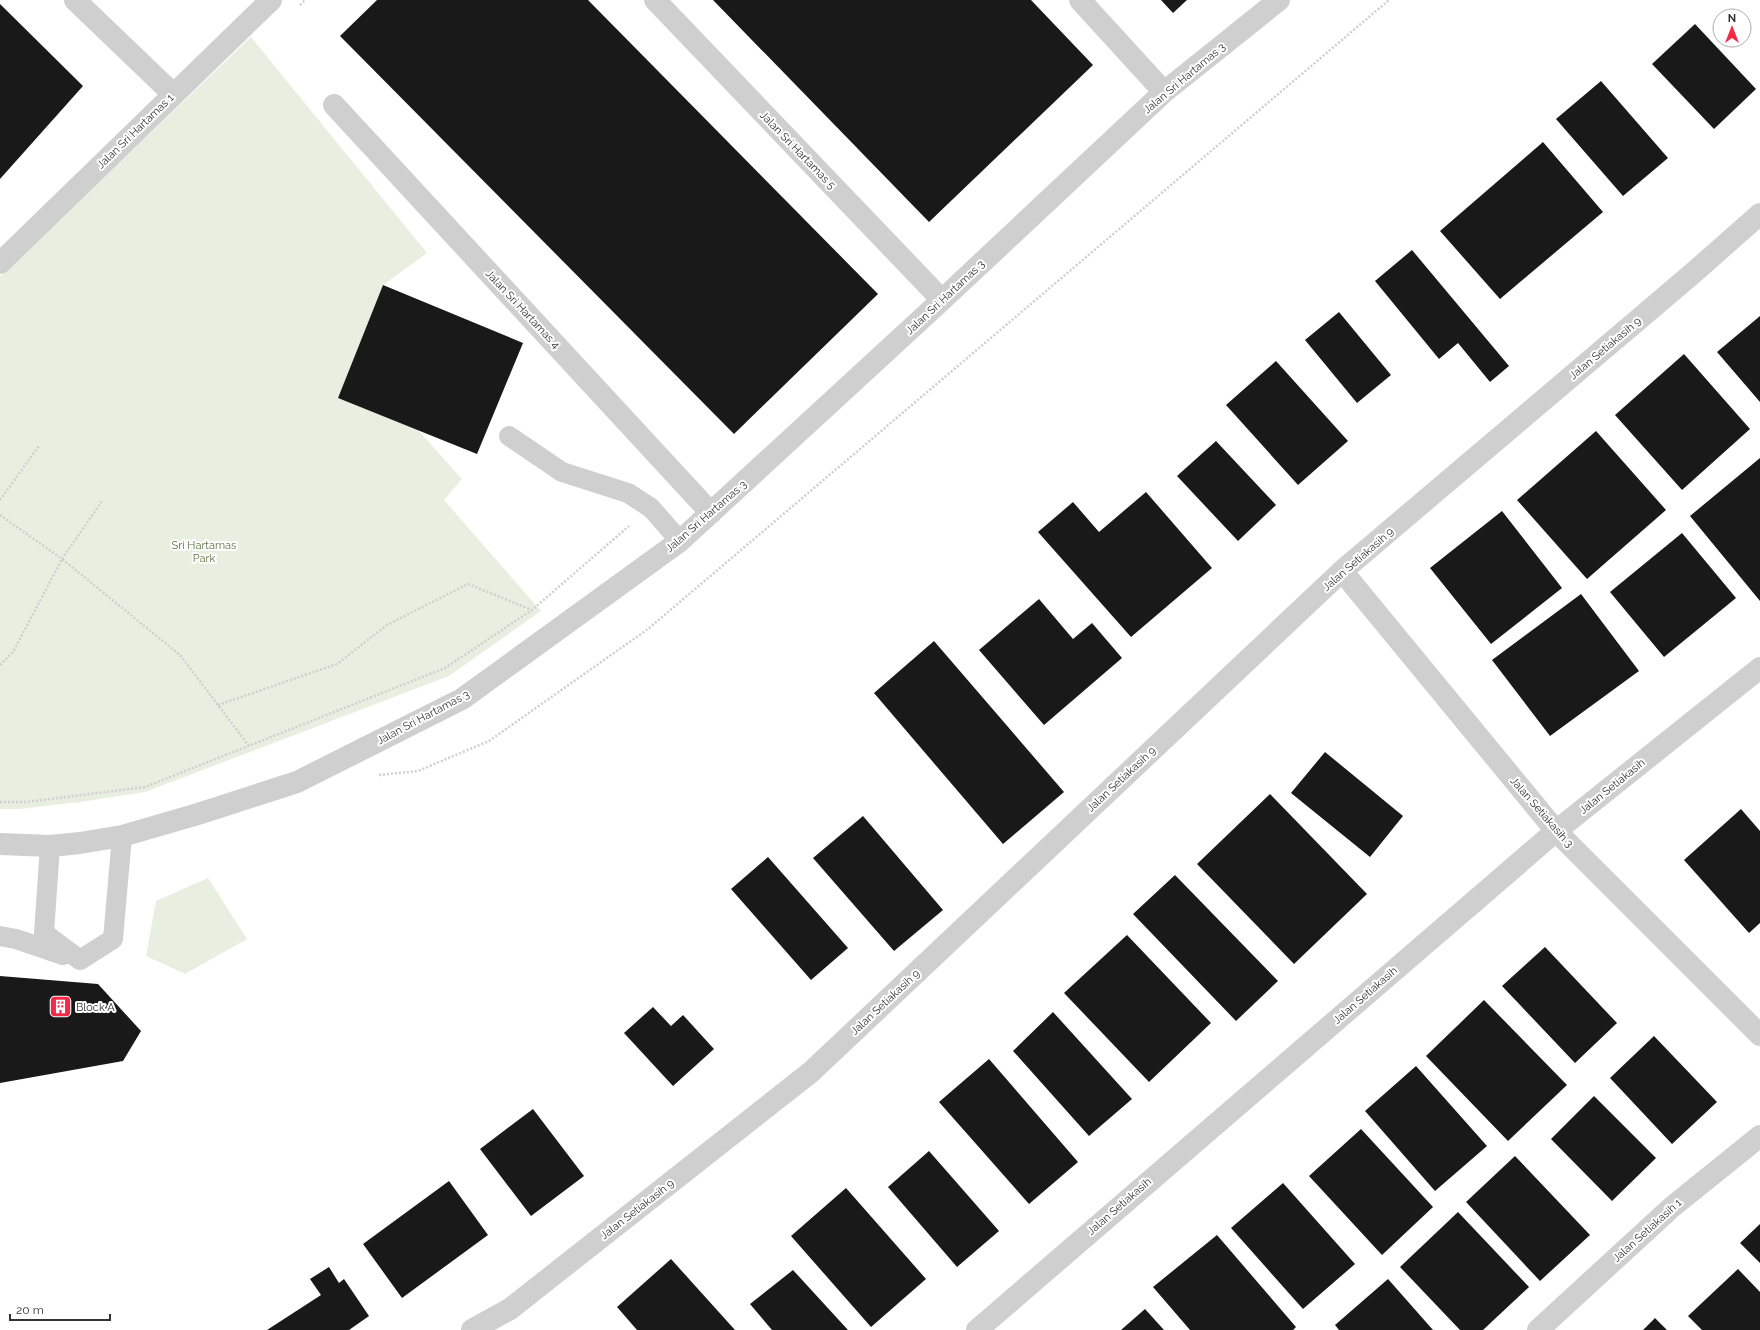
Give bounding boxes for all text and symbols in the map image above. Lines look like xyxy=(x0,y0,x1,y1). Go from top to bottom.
north arrow xyxy=(1712,8,1752,48)
text: N xyxy=(1728,12,1736,25)
street label: Jalan Sri Hartamas 3 xyxy=(1141,40,1228,116)
street label: Jalan Sri Hartamas 1 xyxy=(94,91,177,171)
street label: Jalan Sri Hartamas 5 xyxy=(757,109,838,192)
street label: Jalan Sri Hartamas 3 xyxy=(903,257,987,337)
street label: Jalan Sri Hartamas 4 xyxy=(483,267,563,351)
street label: Jalan Setiakasih 9 xyxy=(1567,315,1644,382)
street label: Jalan Sri Hartamas 3 xyxy=(663,478,749,555)
street label: Jalan Setiakasih 9 xyxy=(1320,525,1396,594)
park label: Sri Hartamas Park xyxy=(172,539,236,565)
street label: Jalan Sri Hartamas 3 xyxy=(375,688,472,747)
street label: Jalan Setiakasih 9 xyxy=(1084,744,1159,815)
street label: Jalan Setiakasih xyxy=(1577,756,1648,817)
street label: Jalan Setiakasih 3 xyxy=(1507,774,1576,850)
street label: Jalan Setiakasih xyxy=(1331,964,1400,1027)
street label: Jalan Setiakasih 9 xyxy=(848,967,923,1038)
building icon: Block A xyxy=(47,994,73,1020)
place label: Block A xyxy=(76,1001,115,1014)
street label: Jalan Setiakasih xyxy=(1085,1175,1154,1238)
street label: Jalan Setiakasih 9 xyxy=(598,1177,677,1242)
street label: Jalan Setiakasih 1 xyxy=(1610,1196,1685,1265)
scale bar xyxy=(10,1296,110,1322)
text: 20 m xyxy=(16,1303,44,1317)

